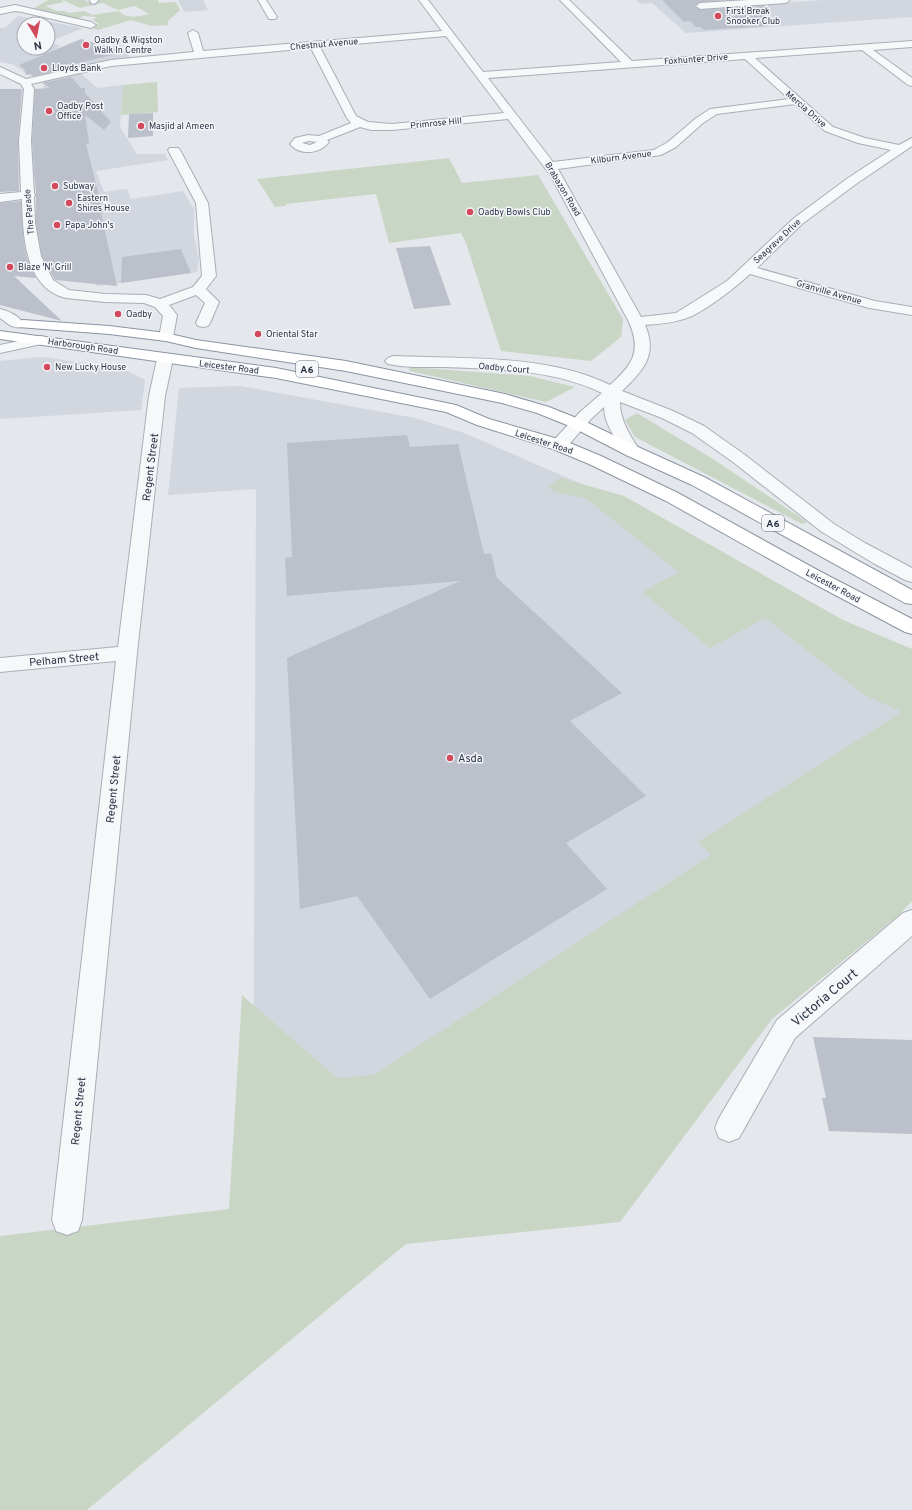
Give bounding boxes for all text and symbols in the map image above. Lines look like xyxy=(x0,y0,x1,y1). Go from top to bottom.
place label: First Break Snooker Club xyxy=(726,6,780,27)
marker: First Break Snooker Club xyxy=(713,11,723,21)
north arrow xyxy=(16,16,56,56)
place label: Oadby & Wigston Walk In Centre xyxy=(94,35,163,56)
street label: Chestnut Avenue xyxy=(290,36,359,53)
text: N xyxy=(32,37,43,52)
marker: Oadby & Wigston Walk In Centre xyxy=(81,40,91,50)
street label: Foxhunter Drive xyxy=(664,52,729,67)
marker: Lloyds Bank xyxy=(39,63,49,73)
place label: Lloyds Bank xyxy=(52,63,101,74)
street label: Mercia Drive xyxy=(783,89,828,130)
place label: Oadby Post Office xyxy=(57,101,103,122)
marker: Oadby Post Office xyxy=(44,106,54,116)
street label: Primrose Hill xyxy=(410,115,462,132)
marker: Masjid al Ameen xyxy=(136,121,146,131)
place label: Masjid al Ameen xyxy=(149,121,214,132)
street label: Kilburn Avenue xyxy=(590,148,652,167)
street label: Brabazon Road xyxy=(542,160,583,218)
marker: Subway xyxy=(50,181,60,191)
place label: Subway xyxy=(63,181,94,192)
street label: The Parade xyxy=(22,188,37,235)
place label: Eastern Shires House xyxy=(77,193,130,214)
marker: Eastern Shires House xyxy=(64,198,74,208)
marker: Oadby Bowls Club xyxy=(465,207,475,217)
place label: Oadby Bowls Club xyxy=(478,207,551,218)
street label: Seagrave Drive xyxy=(751,216,803,266)
marker: Papa John's xyxy=(52,220,62,230)
place label: Papa John's xyxy=(65,220,114,231)
marker: Blaze 'N' Grill xyxy=(5,262,15,272)
place label: Blaze 'N' Grill xyxy=(18,262,71,273)
street label: Granville Avenue xyxy=(795,278,863,307)
marker: Oadby xyxy=(113,309,123,319)
place label: Oadby xyxy=(126,309,152,320)
marker: Oriental Star xyxy=(253,329,263,339)
place label: Oriental Star xyxy=(266,329,318,340)
street label: Harborough Road xyxy=(47,336,119,357)
street label: Leicester Road xyxy=(198,358,260,377)
road number: A6 xyxy=(296,361,318,377)
street label: Oadby Court xyxy=(478,361,530,376)
marker: New Lucky House xyxy=(42,362,52,372)
place label: New Lucky House xyxy=(55,362,126,373)
street label: Leicester Road xyxy=(513,428,574,457)
street label: Regent Street xyxy=(140,432,162,502)
road number: A6 xyxy=(762,515,784,531)
street label: Leicester Road xyxy=(804,567,862,605)
street label: Pelham Street xyxy=(29,650,100,670)
place label: Asda xyxy=(458,752,483,766)
marker: Asda xyxy=(445,753,455,763)
street label: Regent Street xyxy=(103,754,125,824)
street label: Victoria Court xyxy=(789,966,862,1031)
street label: Regent Street xyxy=(68,1076,90,1146)

